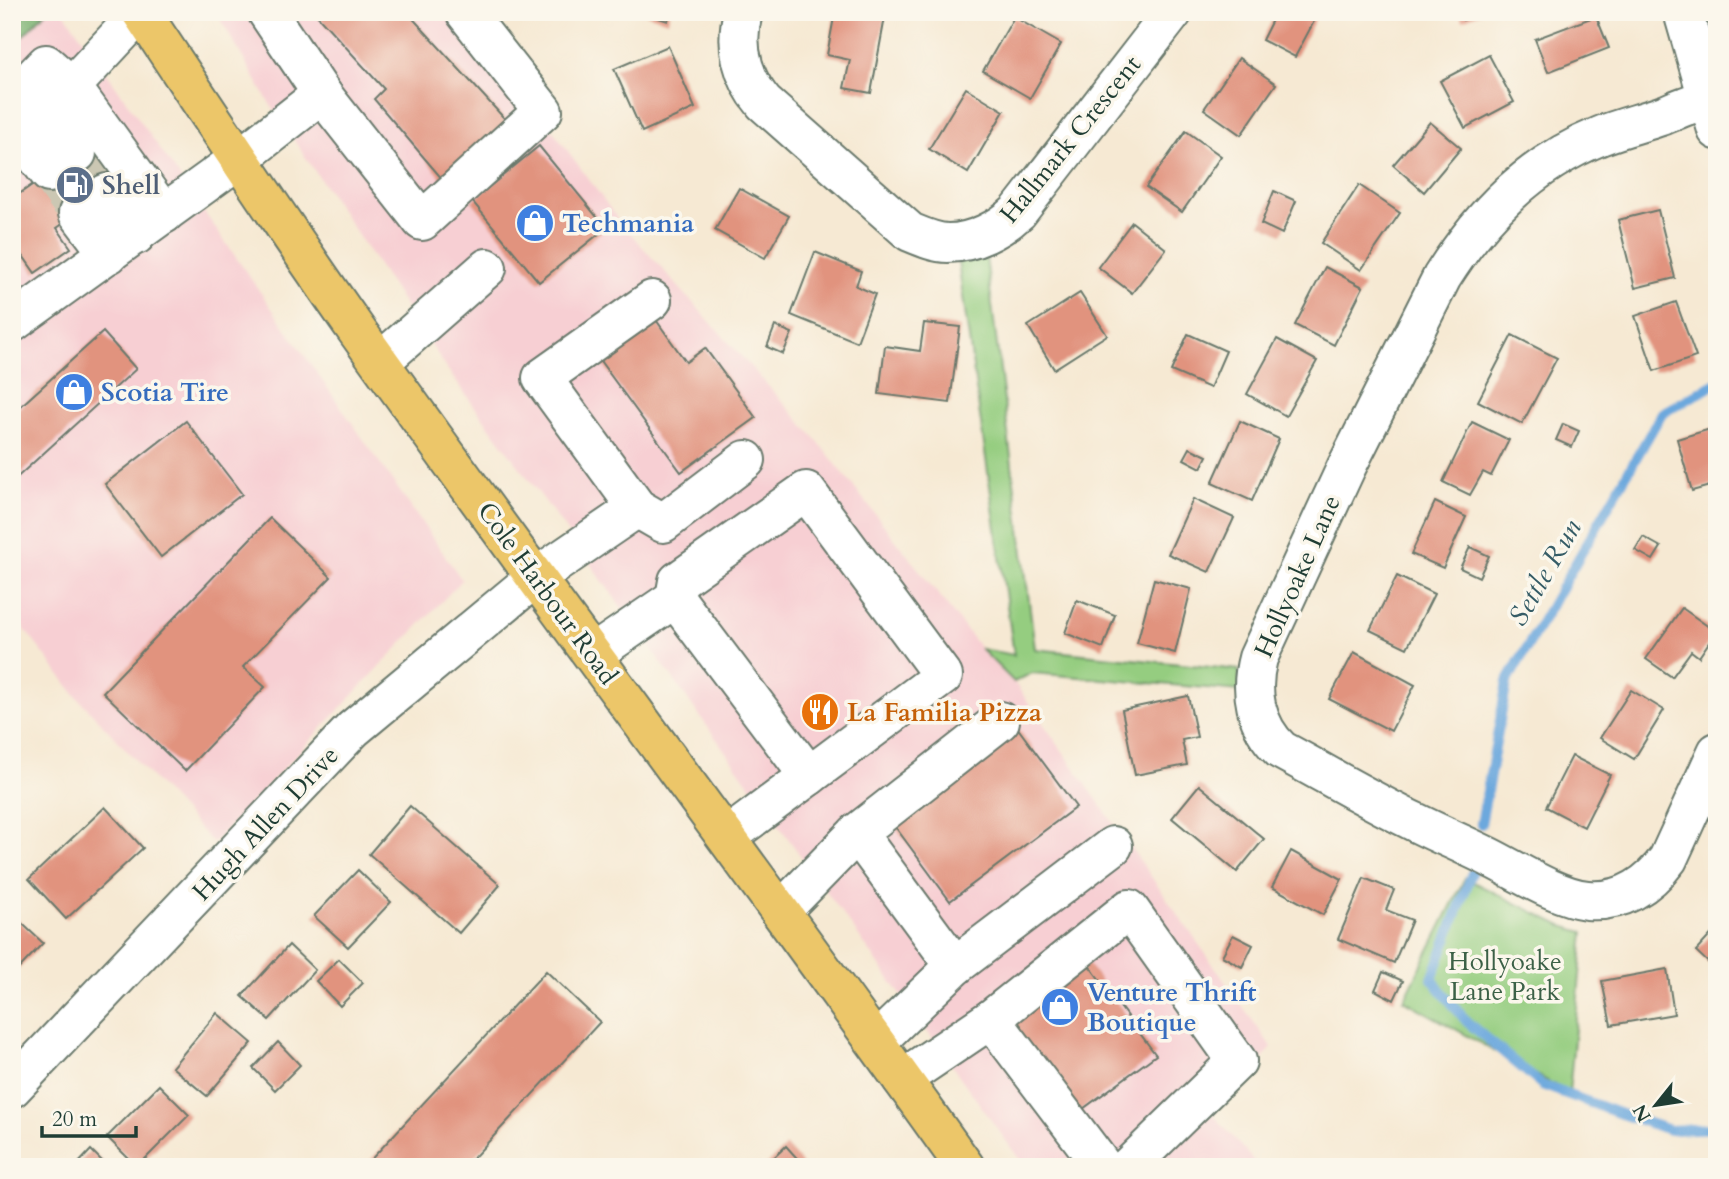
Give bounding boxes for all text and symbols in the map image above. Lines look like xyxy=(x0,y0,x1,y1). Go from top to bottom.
street label: Hallmark Crescent xyxy=(992,48,1149,231)
fuel station icon: Shell xyxy=(54,164,96,206)
place label: Shell xyxy=(102,168,160,203)
shop icon: Techmania xyxy=(514,202,556,244)
place label: Techmania xyxy=(562,206,694,241)
shop icon: Scotia Tire xyxy=(53,371,95,413)
place label: Scotia Tire xyxy=(101,375,229,410)
street label: Hollyoake Lane xyxy=(1246,489,1349,663)
street label: Cole Harbour Road xyxy=(469,495,626,692)
water label: Settle Run xyxy=(1499,512,1591,633)
restaurant icon: La Familia Pizza xyxy=(799,691,841,733)
place label: La Familia Pizza xyxy=(847,695,1042,730)
street label: Hugh Allen Drive xyxy=(184,738,346,908)
park label: Hollyoake Lane Park xyxy=(1448,944,1562,1009)
place label: Venture Thrift Boutique xyxy=(1087,975,1257,1040)
shop icon: Venture Thrift Boutique xyxy=(1039,986,1081,1028)
north arrow xyxy=(1620,1070,1690,1140)
scale bar xyxy=(42,1095,136,1139)
text: N xyxy=(1627,1099,1658,1127)
text: 20 m xyxy=(52,1105,97,1134)

